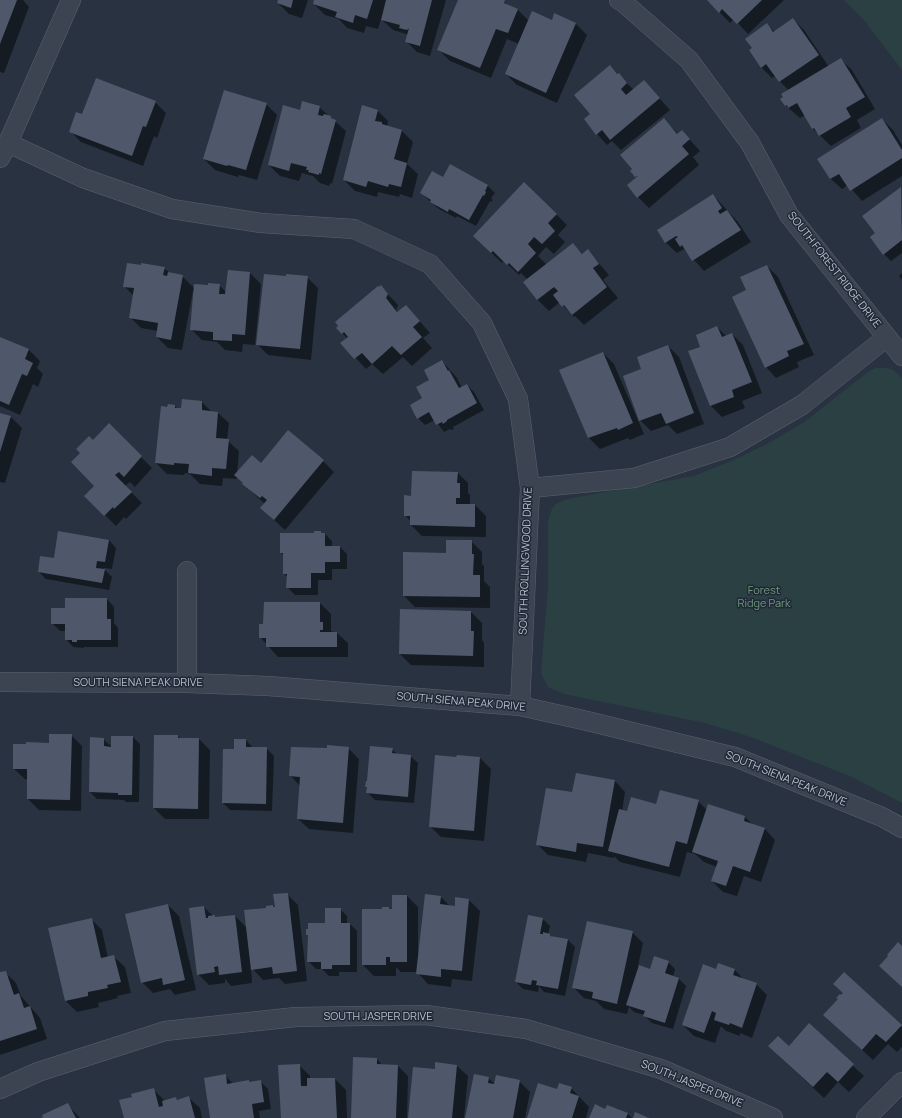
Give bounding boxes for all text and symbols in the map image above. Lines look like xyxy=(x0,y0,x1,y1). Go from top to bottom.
street label: SOUTH FOREST RIDGE DRIVE xyxy=(785,209,883,331)
street label: SOUTH ROLLINGWOOD DRIVE xyxy=(517,487,535,635)
park label: Forest Ridge Park xyxy=(737,584,791,610)
street label: SOUTH SIENA PEAK DRIVE xyxy=(73,676,203,690)
street label: SOUTH SIENA PEAK DRIVE xyxy=(396,690,526,714)
street label: SOUTH SIENA PEAK DRIVE xyxy=(724,749,848,809)
street label: SOUTH JASPER DRIVE xyxy=(323,1010,433,1024)
street label: SOUTH JASPER DRIVE xyxy=(639,1057,745,1111)

